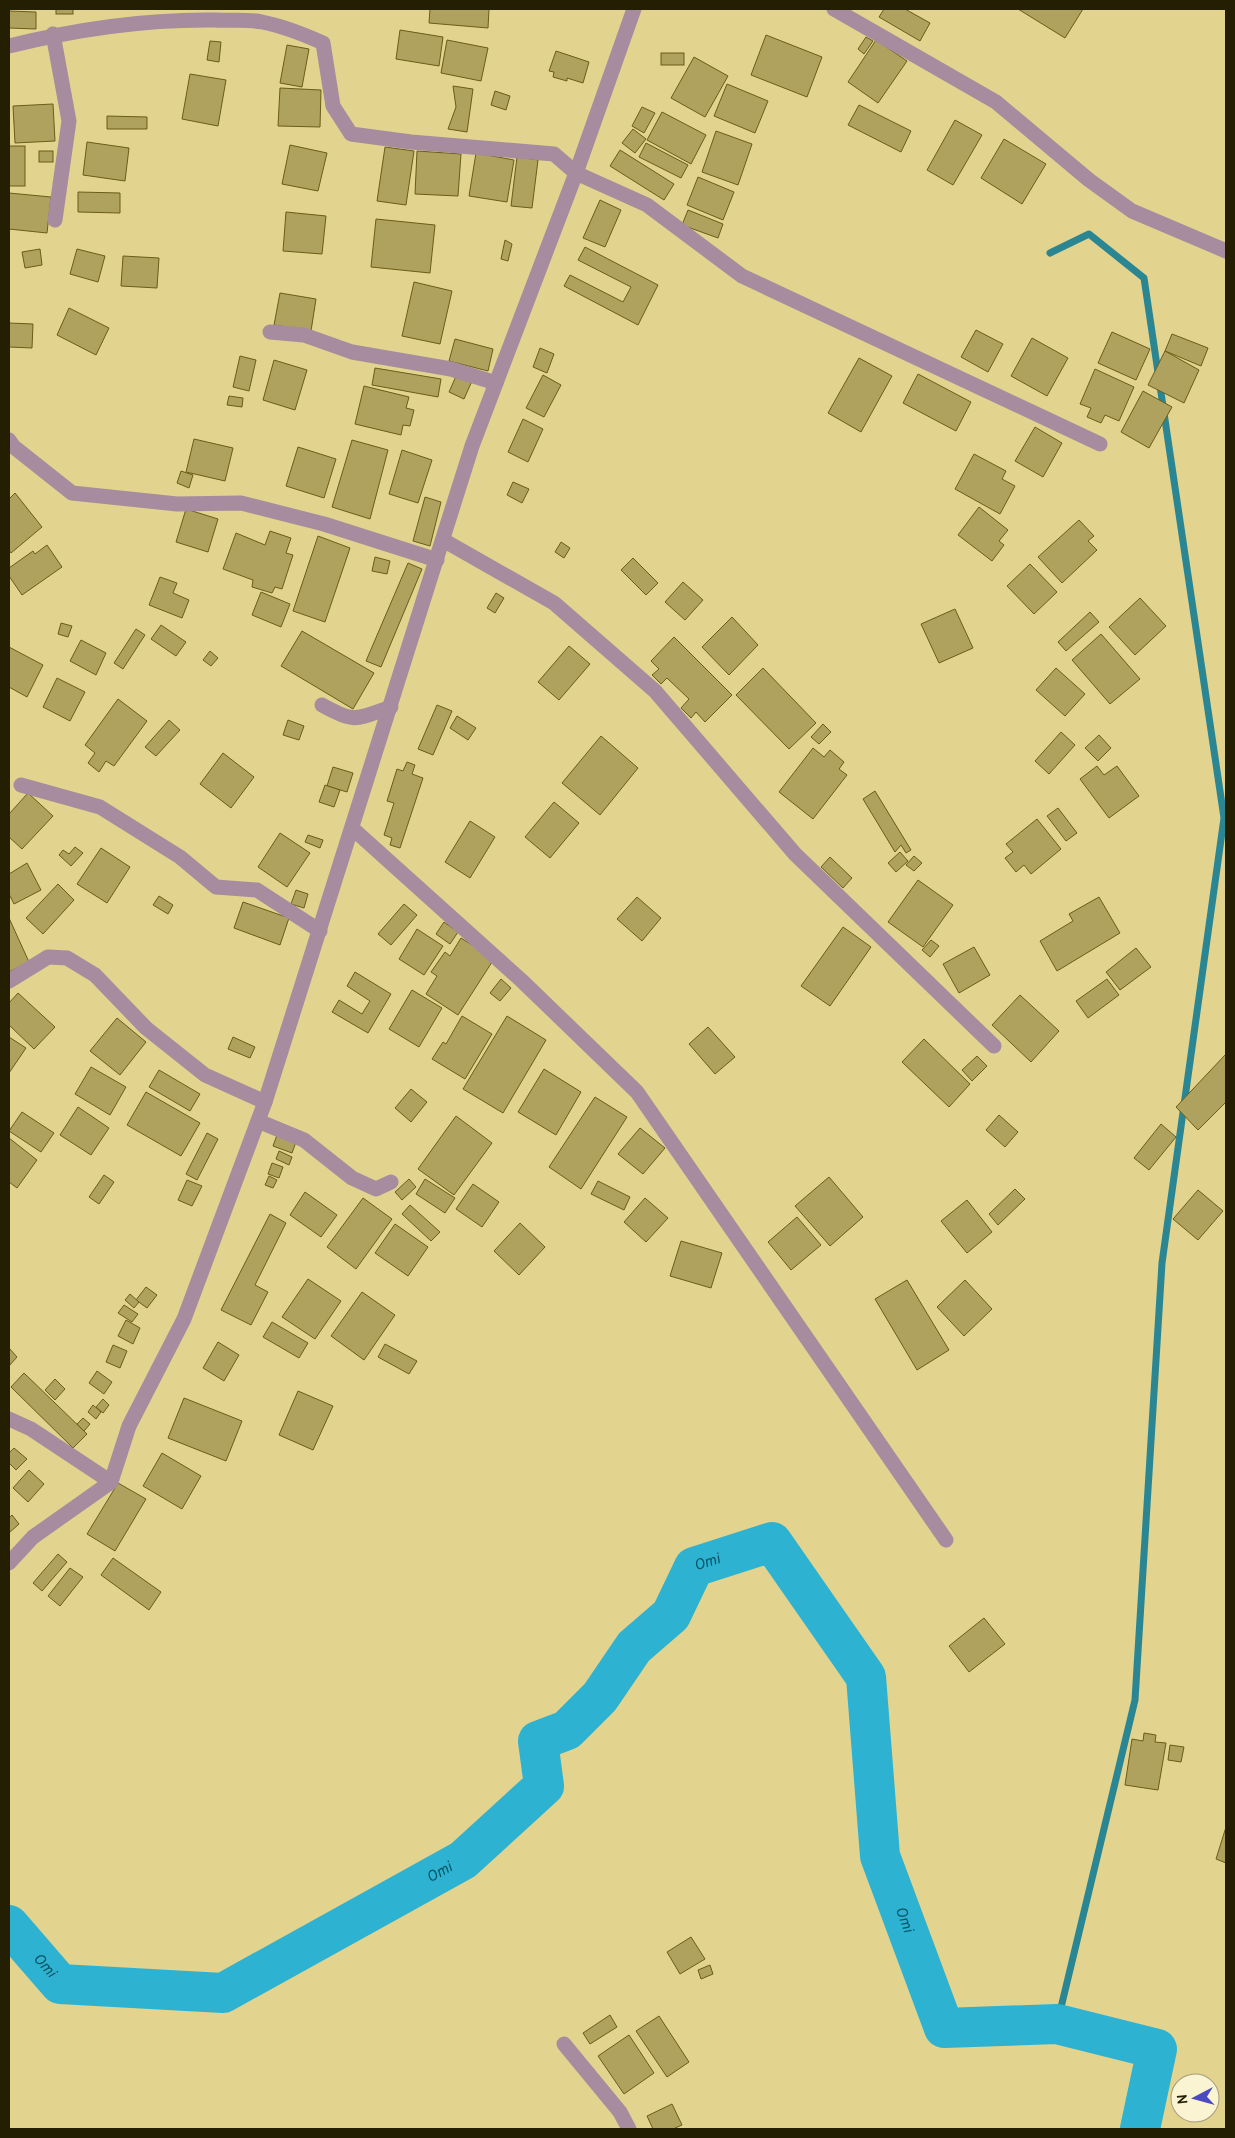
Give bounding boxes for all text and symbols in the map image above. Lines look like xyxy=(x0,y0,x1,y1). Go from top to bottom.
water label: Omi xyxy=(692,1549,724,1576)
water label: Omi xyxy=(424,1858,457,1888)
water label: Omi xyxy=(890,1904,918,1937)
water label: Omi xyxy=(29,1950,61,1983)
north arrow xyxy=(1170,2073,1220,2123)
text: N xyxy=(1175,2093,1193,2105)

